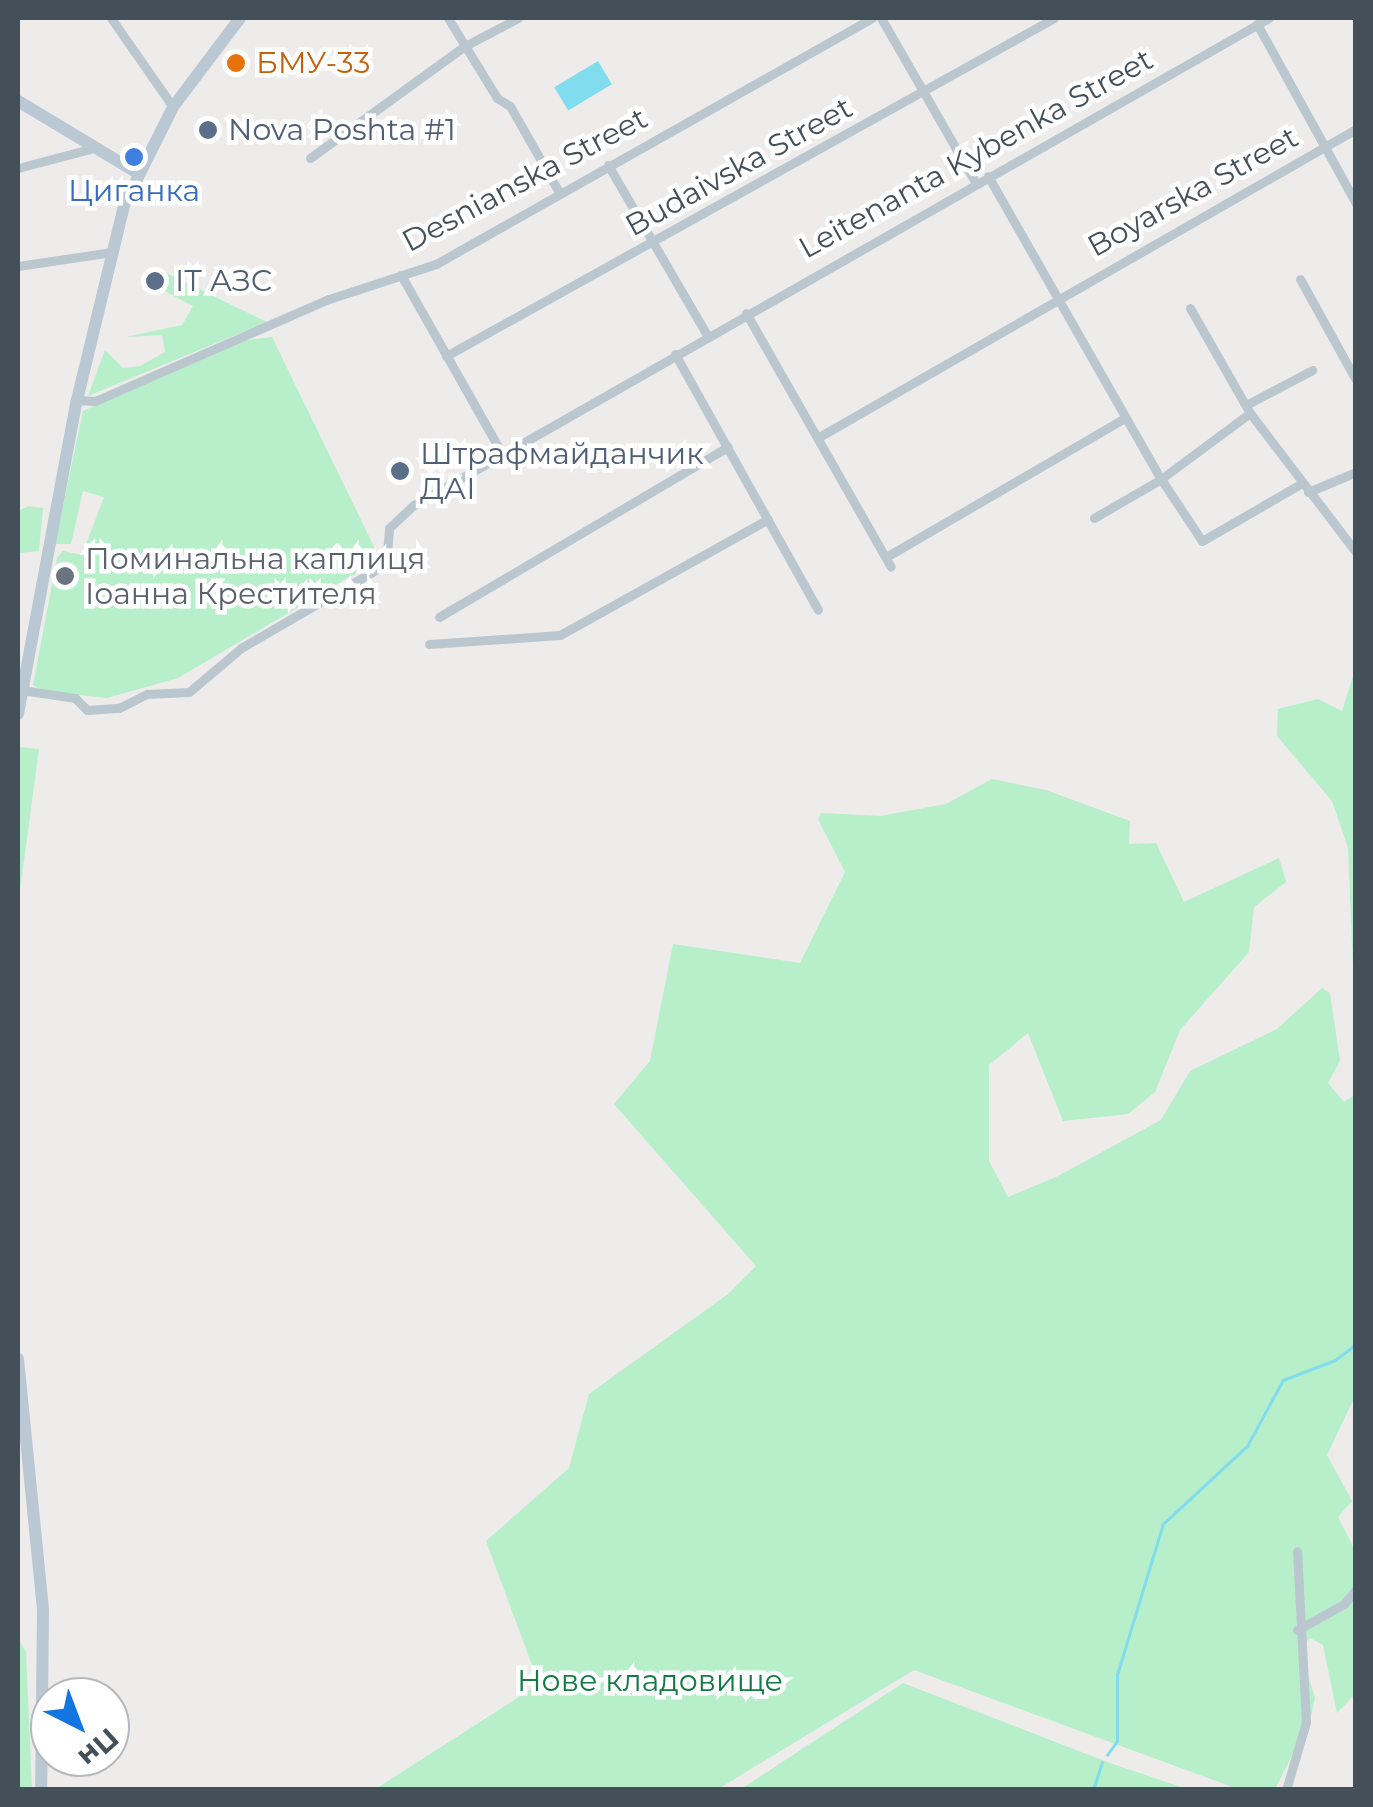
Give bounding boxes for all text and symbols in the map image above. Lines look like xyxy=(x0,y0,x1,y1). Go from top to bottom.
street label: Leitenanta Kybenka Street xyxy=(793,42,1159,266)
place label: БМУ-33 xyxy=(256,45,370,81)
marker: БМУ-33 xyxy=(225,52,247,74)
street label: Budaivska Street xyxy=(619,90,859,244)
street label: Desnianska Street xyxy=(396,100,654,260)
place label: Nova Poshta #1 xyxy=(228,112,456,148)
marker: Nova Poshta #1 xyxy=(197,119,219,141)
street label: Boyarska Street xyxy=(1082,119,1304,265)
marker: Циганка xyxy=(123,146,145,168)
place label: Циганка xyxy=(68,173,200,209)
place label: ІТ АЗС xyxy=(175,263,272,299)
marker: ІТ АЗС xyxy=(144,270,166,292)
place label: Штрафмайданчик ДАІ xyxy=(420,436,704,506)
marker: Штрафмайданчик ДАІ xyxy=(389,460,411,482)
place label: Поминальна каплиця Іоанна Крестителя xyxy=(85,541,425,612)
marker: Поминальна каплиця Іоанна Крестителя xyxy=(54,565,76,587)
park label: Нове кладовище xyxy=(517,1663,783,1699)
north arrow xyxy=(30,1677,130,1777)
text: Пн xyxy=(72,1721,126,1775)

